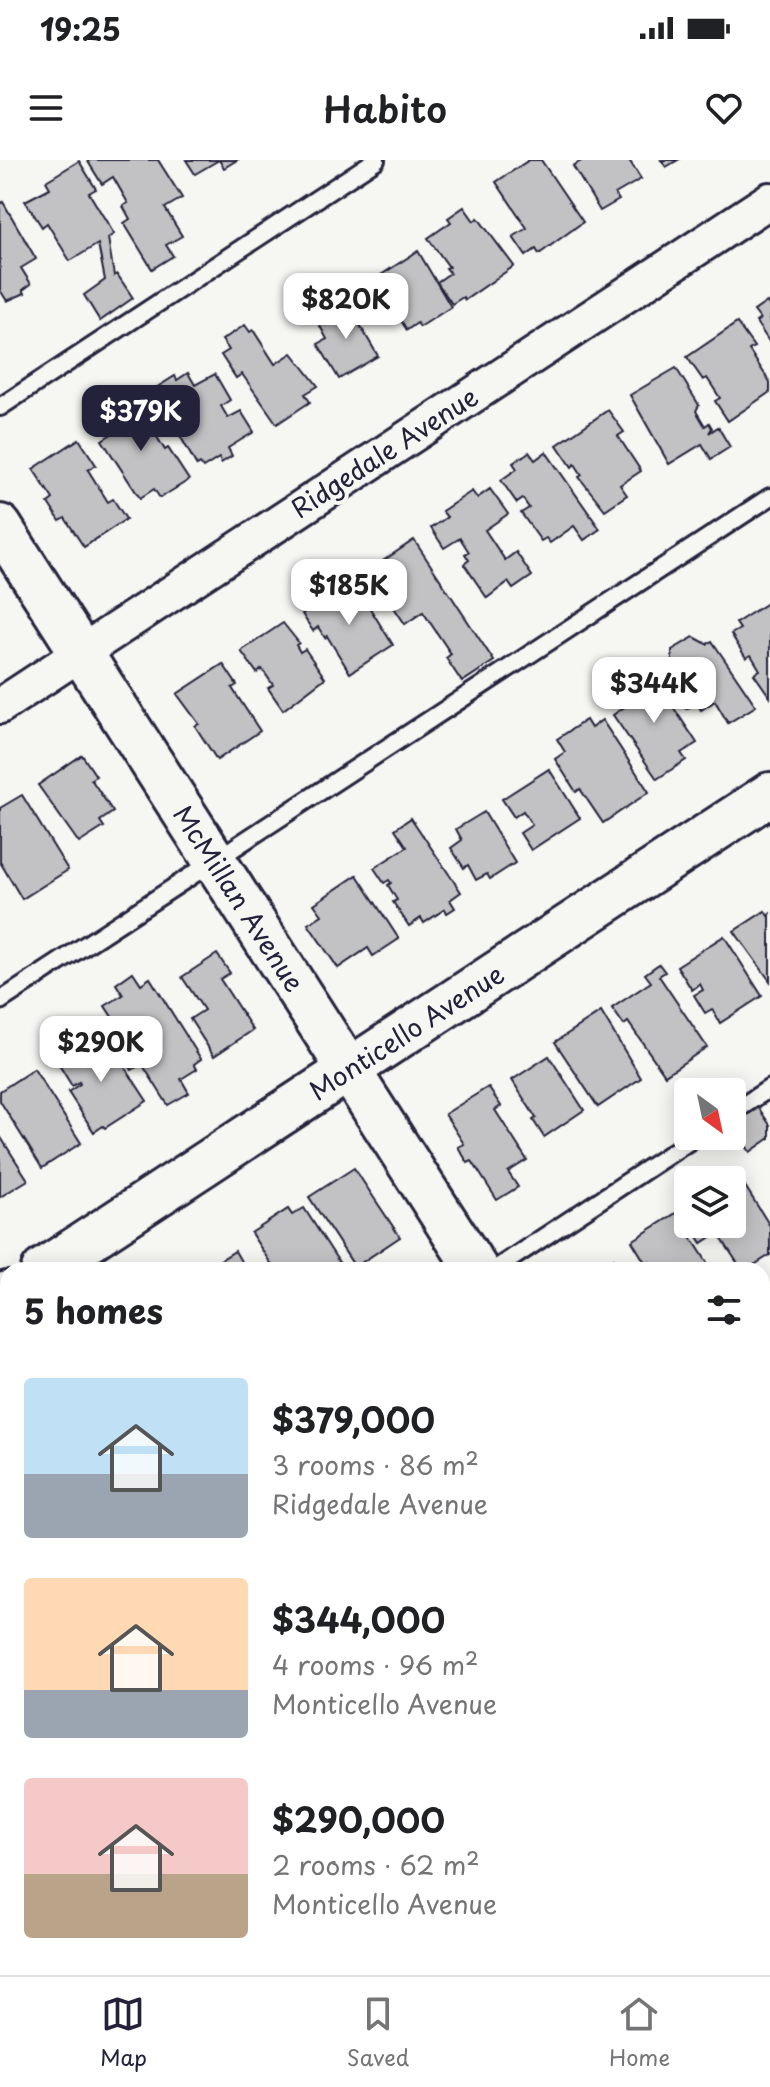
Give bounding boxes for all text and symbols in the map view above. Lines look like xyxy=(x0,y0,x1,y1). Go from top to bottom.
text: 19:25 xyxy=(40,6,121,51)
text: Habito xyxy=(323,81,447,135)
icon: menu xyxy=(24,86,68,130)
icon: heart xyxy=(702,86,746,130)
pin: $820K xyxy=(290,273,402,341)
text: $820K xyxy=(301,279,391,318)
street label: Ridgedale Avenue xyxy=(283,377,485,527)
pin: $379K xyxy=(85,385,197,453)
text: $379K xyxy=(100,391,182,430)
pin: $185K xyxy=(293,559,405,627)
text: $185K xyxy=(309,565,389,604)
pin: $344K xyxy=(598,657,710,725)
text: $344K xyxy=(610,663,698,702)
street label: McMillan Avenue xyxy=(164,797,314,999)
street label: Monticello Avenue xyxy=(301,954,511,1109)
pin: $290K xyxy=(45,1016,157,1084)
text: $290K xyxy=(58,1022,144,1061)
north arrow xyxy=(674,1078,746,1150)
map controls xyxy=(674,1078,746,1238)
button: layers xyxy=(674,1166,746,1238)
text: 5 homes xyxy=(24,1284,163,1336)
icon: filters xyxy=(702,1288,746,1332)
text: $379,000 xyxy=(272,1393,435,1445)
icon: home xyxy=(88,1410,184,1506)
text: 3 rooms · 86 m² xyxy=(272,1445,479,1484)
text: Ridgedale Avenue xyxy=(272,1484,488,1523)
text: $344,000 xyxy=(272,1593,445,1645)
icon: home xyxy=(88,1610,184,1706)
text: 4 rooms · 96 m² xyxy=(272,1645,478,1684)
text: Monticello Avenue xyxy=(272,1684,497,1723)
text: $290,000 xyxy=(272,1793,445,1845)
icon: home xyxy=(88,1810,184,1906)
text: 2 rooms · 62 m² xyxy=(272,1845,480,1884)
text: Monticello Avenue xyxy=(272,1884,497,1923)
tab: Map xyxy=(100,1992,147,2073)
tab: Saved xyxy=(347,1992,409,2073)
tab: Home xyxy=(609,1992,670,2073)

